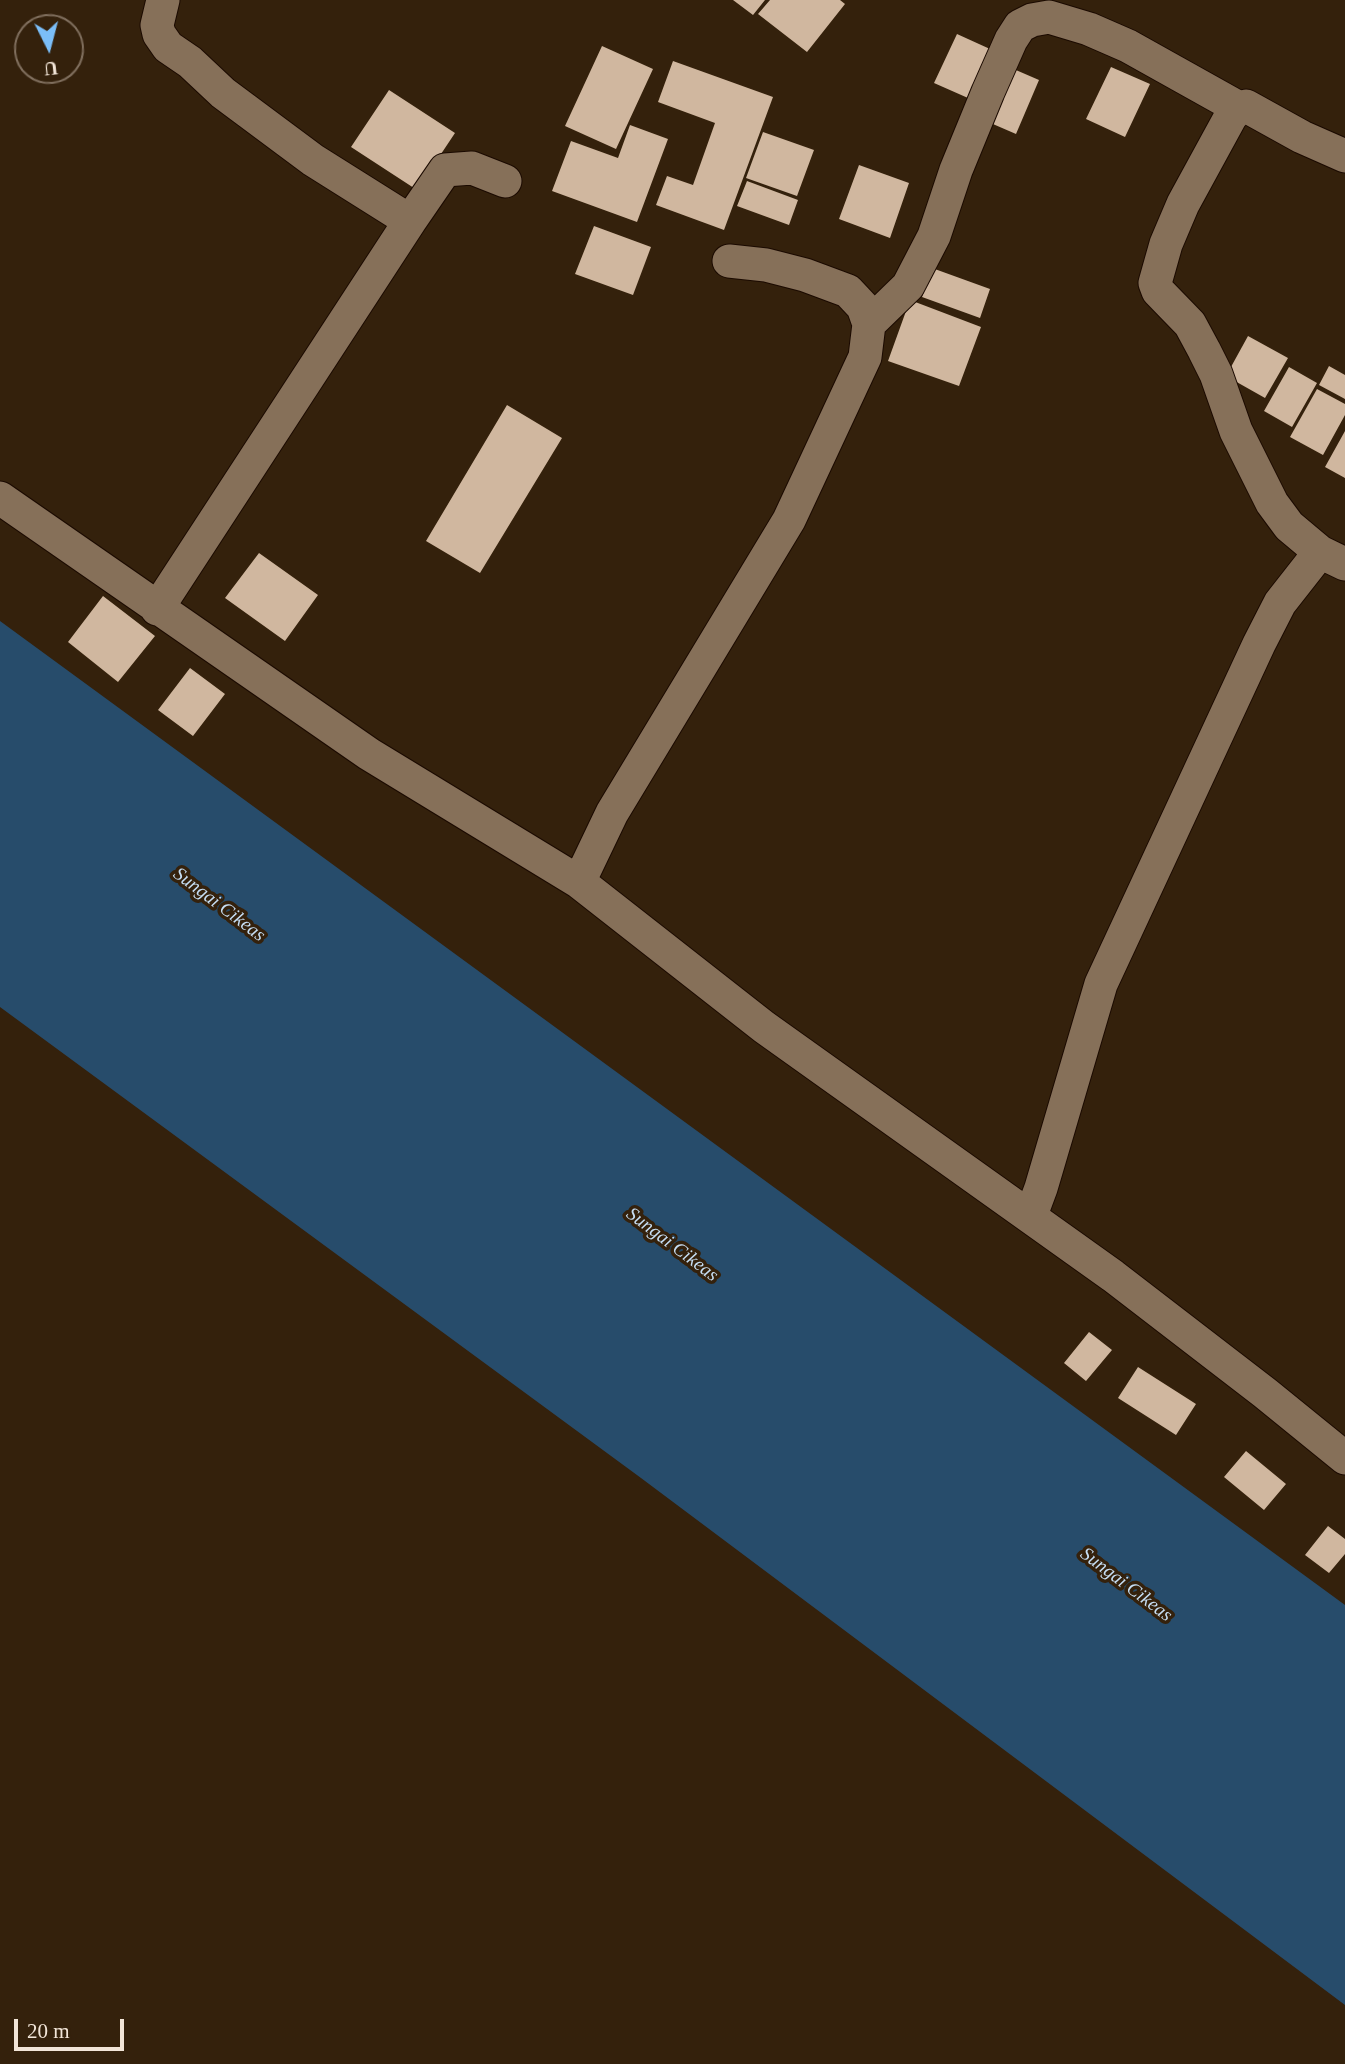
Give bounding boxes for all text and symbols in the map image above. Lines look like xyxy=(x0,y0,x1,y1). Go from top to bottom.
north arrow xyxy=(14,14,84,84)
text: U xyxy=(43,57,59,80)
water label: Sungai Cikeas xyxy=(169,863,269,947)
water label: Sungai Cikeas xyxy=(622,1203,722,1287)
water label: Sungai Cikeas xyxy=(1076,1543,1176,1627)
scale bar xyxy=(18,2004,128,2048)
text: 20 m xyxy=(27,2019,70,2043)

